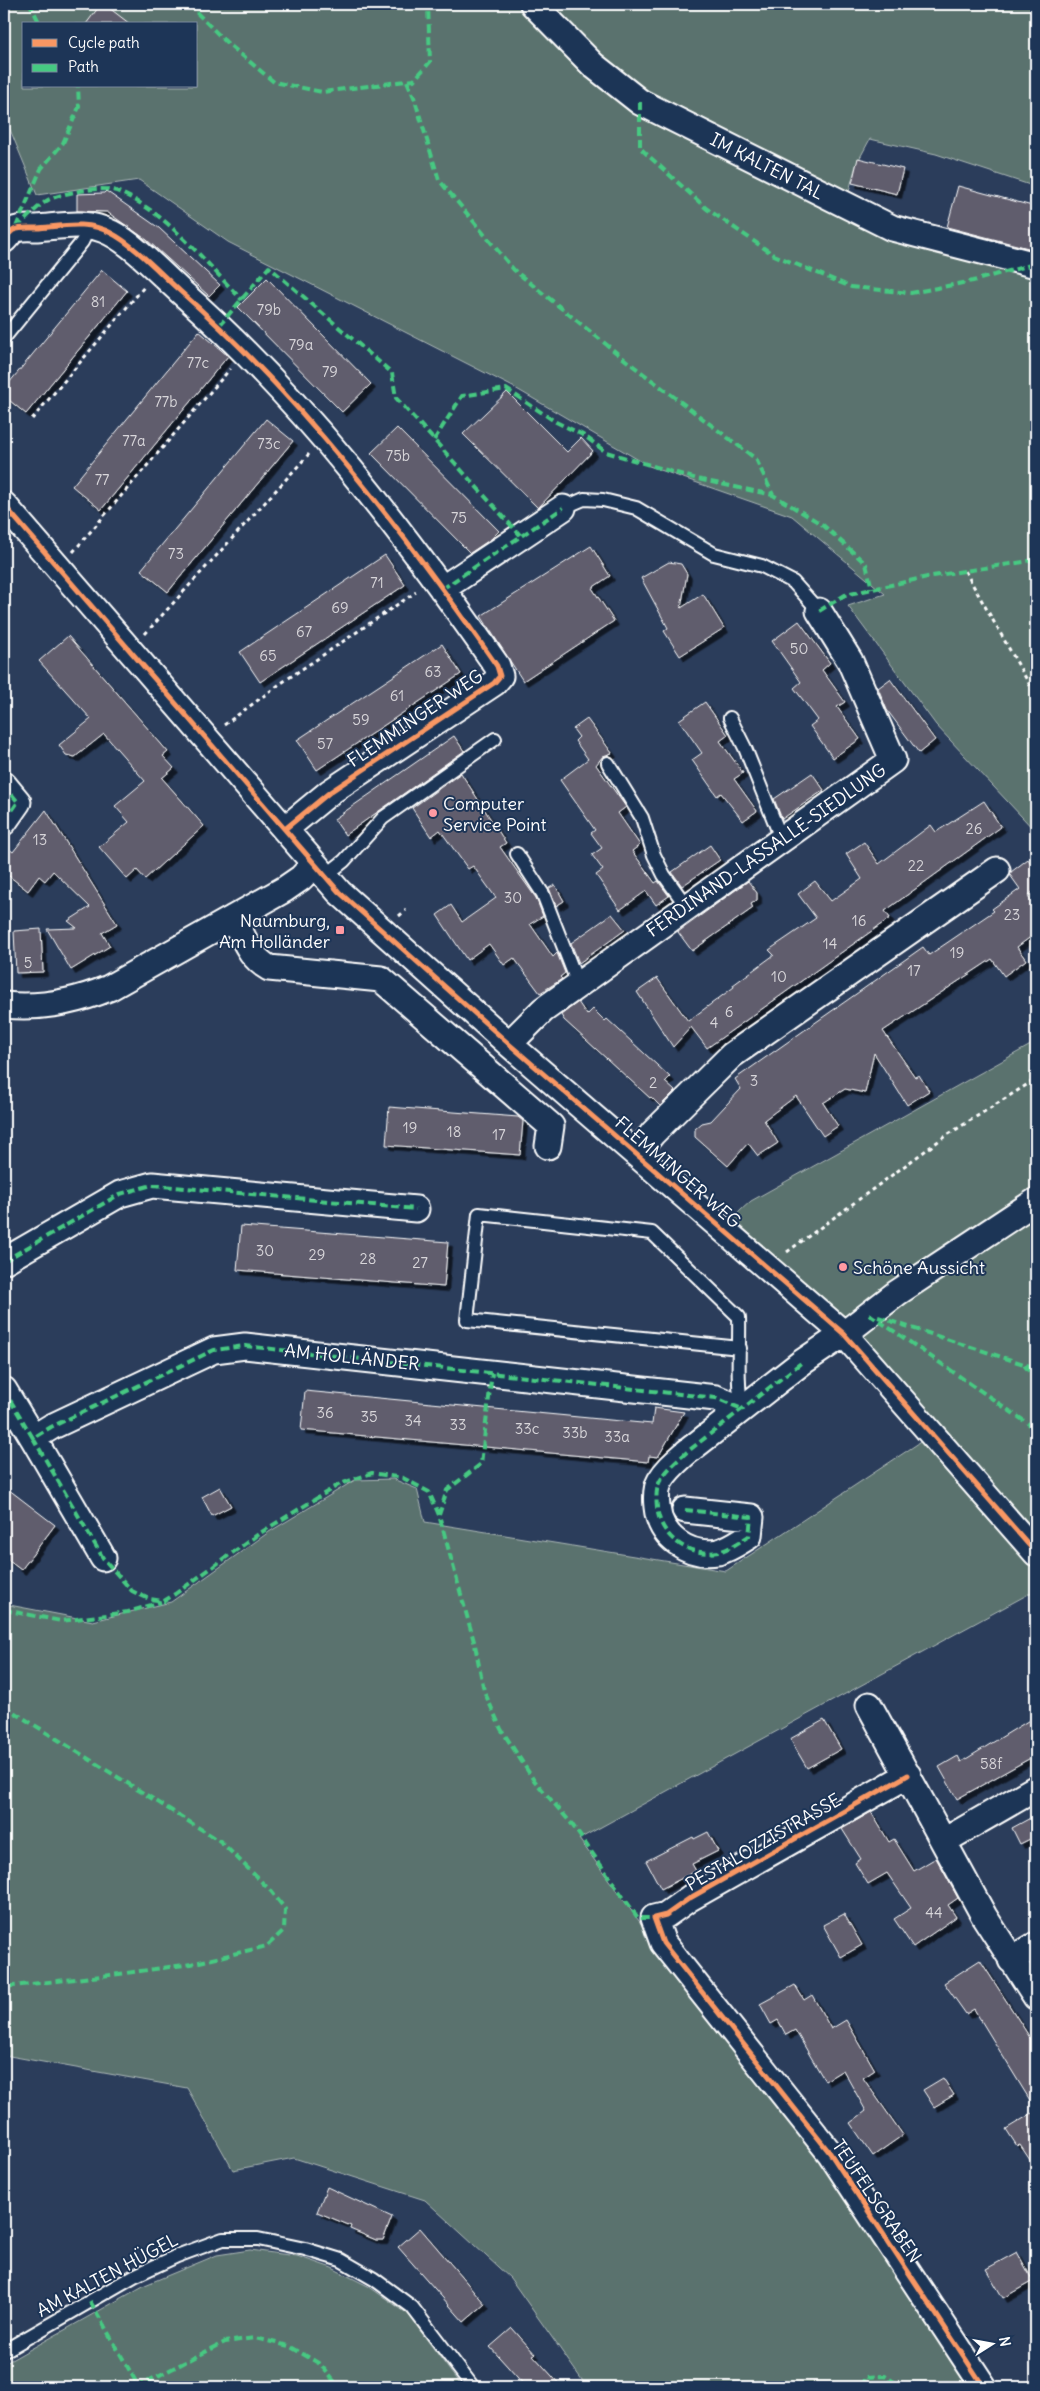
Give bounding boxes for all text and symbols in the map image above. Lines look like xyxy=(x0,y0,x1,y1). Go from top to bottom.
legend xyxy=(22,22,198,88)
text: Cycle path xyxy=(68,33,140,52)
text: Path xyxy=(68,57,99,76)
street label: IM KALTEN TAL xyxy=(706,128,828,205)
house number: 81 xyxy=(91,292,105,311)
house number: 79b xyxy=(257,300,281,319)
house number: 79a xyxy=(289,335,314,354)
house number: 77c xyxy=(187,353,210,372)
house number: 79 xyxy=(322,362,338,381)
house number: 77b xyxy=(155,392,177,411)
house number: 77a xyxy=(122,431,146,450)
house number: 73c xyxy=(257,434,281,453)
house number: 75b xyxy=(386,446,410,465)
house number: 77 xyxy=(95,470,109,489)
house number: 75 xyxy=(451,508,467,527)
house number: 73 xyxy=(168,544,184,563)
house number: 71 xyxy=(370,573,384,592)
house number: 69 xyxy=(331,598,349,617)
house number: 67 xyxy=(296,622,312,641)
house number: 50 xyxy=(790,639,808,658)
house number: 65 xyxy=(259,646,277,665)
house number: 63 xyxy=(424,662,442,681)
street label: FLEMMINGER WEG xyxy=(343,664,487,772)
house number: 61 xyxy=(390,686,404,705)
house number: 59 xyxy=(352,710,370,729)
house number: 57 xyxy=(317,734,333,753)
street label: FERDINAND-LASSALLE-SIEDLUNG xyxy=(642,758,890,942)
place label: Computer Service Point xyxy=(443,792,547,836)
marker: Computer Service Point xyxy=(427,807,439,819)
house number: 26 xyxy=(966,819,982,838)
house number: 13 xyxy=(33,830,47,849)
house number: 22 xyxy=(908,856,924,875)
house number: 30 xyxy=(504,888,522,907)
house number: 23 xyxy=(1004,905,1020,924)
place label: Naumburg, Am Holländer xyxy=(219,909,331,953)
house number: 16 xyxy=(852,911,866,930)
marker: Naumburg, Am Holländer xyxy=(334,924,346,936)
house number: 14 xyxy=(823,934,838,953)
house number: 19 xyxy=(950,943,964,962)
house number: 5 xyxy=(24,953,32,972)
house number: 17 xyxy=(907,961,921,980)
house number: 10 xyxy=(771,967,787,986)
house number: 6 xyxy=(725,1002,733,1021)
house number: 4 xyxy=(710,1013,719,1032)
house number: 3 xyxy=(750,1071,758,1090)
house number: 2 xyxy=(649,1073,657,1092)
street label: FLEMMINGER WEG xyxy=(610,1111,746,1233)
house number: 19 xyxy=(403,1118,417,1137)
house number: 18 xyxy=(447,1122,461,1141)
house number: 17 xyxy=(492,1125,506,1144)
house number: 30 xyxy=(256,1241,274,1260)
house number: 29 xyxy=(309,1245,325,1264)
house number: 28 xyxy=(360,1249,376,1268)
house number: 27 xyxy=(412,1253,428,1272)
place label: Schöne Aussicht xyxy=(853,1256,985,1279)
marker: Schöne Aussicht xyxy=(837,1261,849,1273)
street label: AM HOLLÄNDER xyxy=(283,1338,421,1376)
house number: 36 xyxy=(316,1403,334,1422)
house number: 35 xyxy=(360,1407,378,1426)
house number: 34 xyxy=(404,1411,422,1430)
house number: 33 xyxy=(449,1415,467,1434)
house number: 33c xyxy=(515,1419,540,1438)
house number: 33b xyxy=(562,1423,588,1442)
house number: 33a xyxy=(604,1427,630,1446)
house number: 58f xyxy=(980,1754,1003,1773)
street label: PESTALOZZISTRASSE xyxy=(681,1788,845,1896)
house number: 44 xyxy=(925,1903,943,1922)
street label: TEUFELSGRABEN xyxy=(827,2135,927,2267)
street label: AM KALTEN HÜGEL xyxy=(33,2228,182,2322)
north arrow xyxy=(968,2318,1018,2368)
text: N xyxy=(995,2335,1015,2348)

